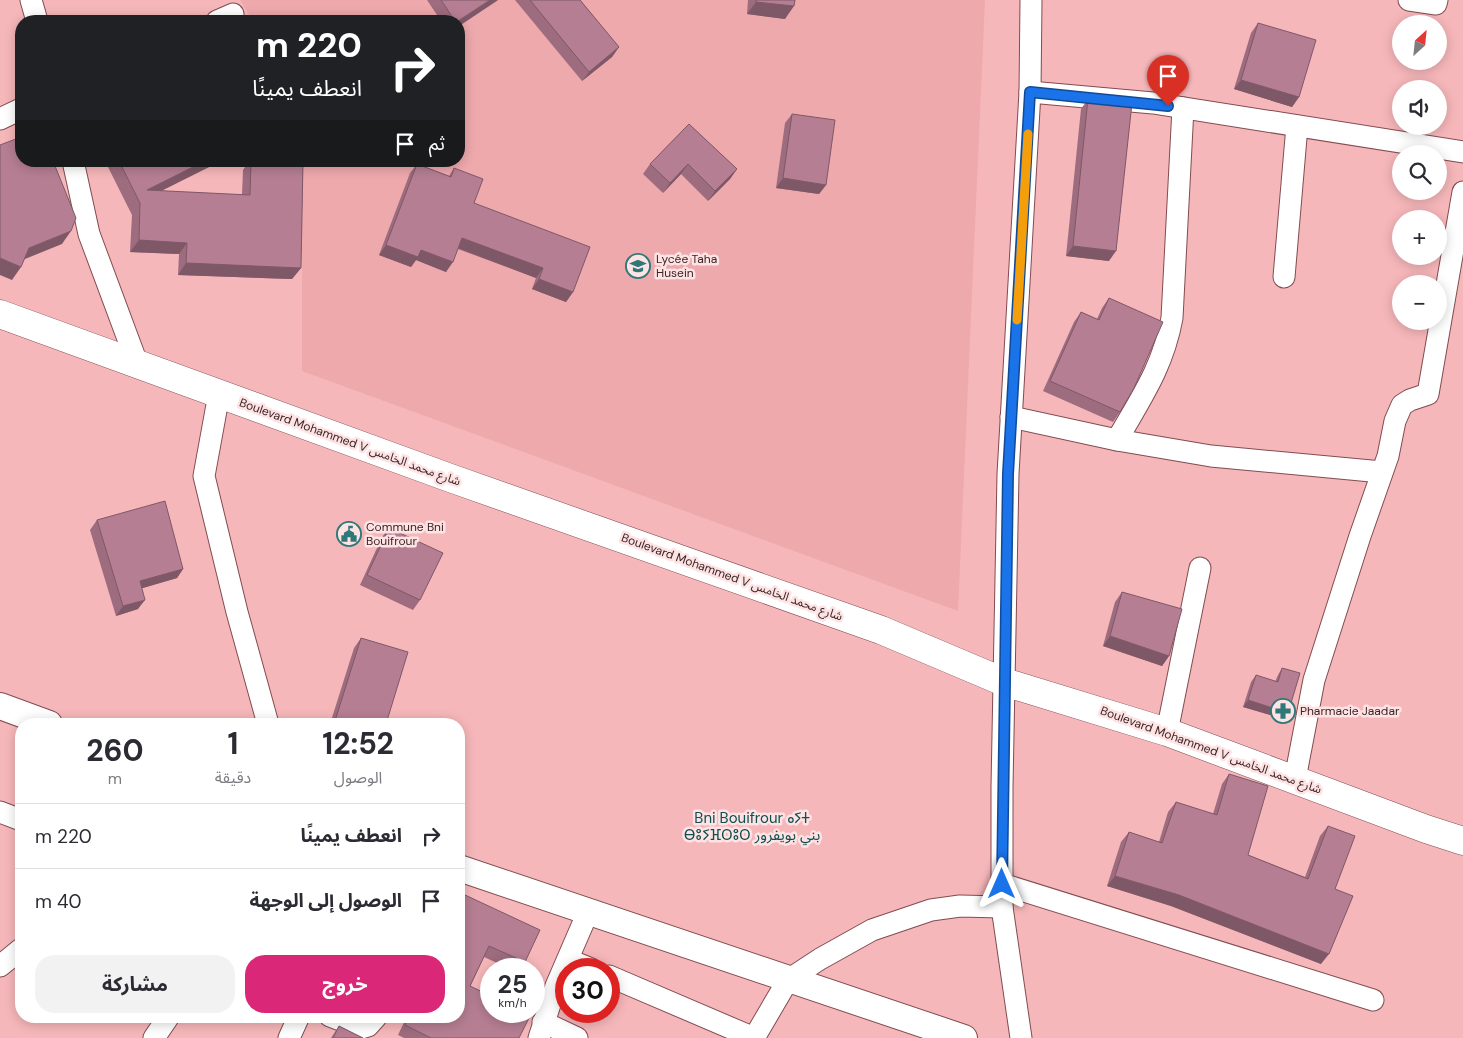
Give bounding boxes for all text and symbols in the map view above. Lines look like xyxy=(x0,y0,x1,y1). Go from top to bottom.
north arrow xyxy=(1392,15,1448,70)
map controls xyxy=(1392,15,1447,330)
text: 220 m xyxy=(256,22,362,68)
icon: right xyxy=(380,35,445,100)
pin xyxy=(1147,55,1189,106)
icon: arrive xyxy=(1154,62,1182,90)
text: انعطف يمينًا xyxy=(252,74,362,103)
button: sound xyxy=(1392,80,1447,135)
icon: arrive xyxy=(391,130,419,158)
text: ثم xyxy=(429,131,445,156)
button: search xyxy=(1392,145,1447,200)
button: + xyxy=(1392,210,1447,265)
place label: Lycée Taha Husein xyxy=(656,251,717,281)
school or university icon: Lycée Taha Husein xyxy=(625,253,651,279)
button: − xyxy=(1392,275,1447,330)
street label: Boulevard Mohammed V شارع محمد الخامس xyxy=(237,394,463,491)
place label: Commune Bni Bouifrour xyxy=(366,519,444,549)
public building icon: Commune Bni Bouifrour xyxy=(336,521,362,547)
street label: Boulevard Mohammed V شارع محمد الخامس xyxy=(619,529,845,626)
pharmacy icon: Pharmacie Jaadar xyxy=(1270,698,1296,724)
street label: Boulevard Mohammed V شارع محمد الخامس xyxy=(1098,702,1324,799)
place label: Pharmacie Jaadar xyxy=(1300,703,1400,719)
text: 1 xyxy=(227,724,238,763)
text: 12:52 xyxy=(322,724,394,763)
text: 260 xyxy=(86,731,144,770)
text: دقيقة xyxy=(215,767,251,788)
text: الوصول xyxy=(334,767,382,788)
text: m xyxy=(108,768,122,789)
district label: Bni Bouifrour ⴰⵢⵜ ⴱⵓⵢⴼⵔⵓⵔ بني بويفرور xyxy=(684,808,820,846)
icon: right xyxy=(417,822,445,850)
text: انعطف يمينًا xyxy=(300,823,402,848)
text: 220 m xyxy=(35,824,92,849)
position arrow xyxy=(975,857,1027,909)
icon: arrive xyxy=(417,887,445,915)
text: الوصول إلى الوجهة xyxy=(250,888,402,913)
text: 40 m xyxy=(35,889,82,914)
button: مشاركة xyxy=(35,955,235,1013)
button: خروج xyxy=(245,955,445,1013)
speed limit sign: 30 xyxy=(555,958,620,1023)
text: 25 xyxy=(498,968,527,1001)
text: km/h xyxy=(498,995,527,1011)

